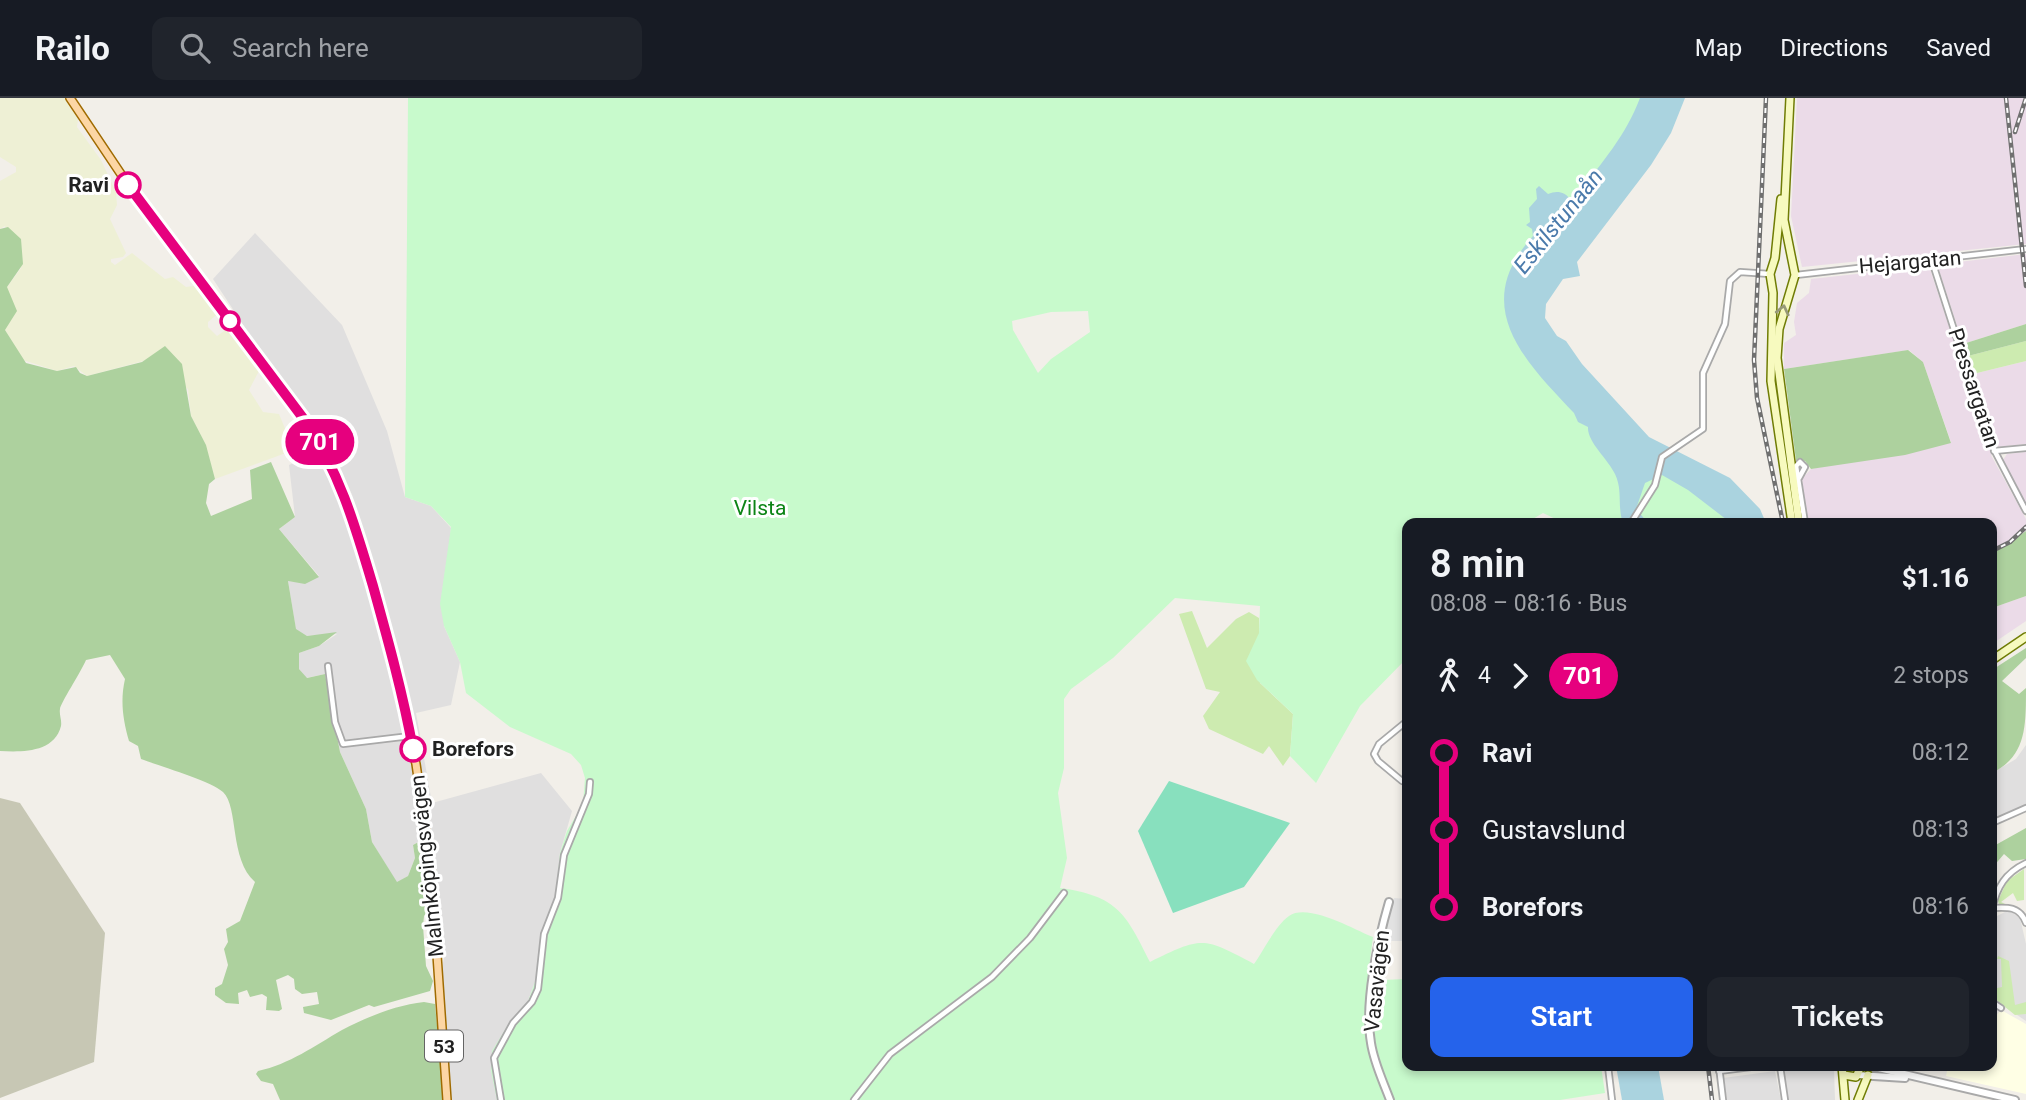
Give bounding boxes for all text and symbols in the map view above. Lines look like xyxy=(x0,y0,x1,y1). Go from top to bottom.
search box xyxy=(152,17,642,80)
text: Railo xyxy=(35,29,110,68)
icon: search xyxy=(176,29,214,67)
text: Search here xyxy=(232,33,369,63)
text: Map xyxy=(1695,34,1742,62)
text: Directions xyxy=(1780,34,1888,62)
text: Saved xyxy=(1926,34,1991,62)
water label: Eskilstunaån xyxy=(1508,164,1609,279)
marker: Ravi xyxy=(115,172,141,198)
place label: Ravi xyxy=(68,173,109,197)
street label: Hejargatan xyxy=(1858,246,1962,278)
one-way arrow xyxy=(1775,304,1790,316)
unlabelled marker xyxy=(220,311,240,331)
street label: Pressargatan xyxy=(1943,325,2005,451)
line badge: 701 xyxy=(280,419,360,465)
text: 701 xyxy=(299,428,341,456)
park label: Vilsta xyxy=(734,496,786,520)
text: 8 min xyxy=(1430,542,1525,586)
text: $1.16 xyxy=(1902,563,1969,593)
text: 08:08 – 08:16 · Bus xyxy=(1430,590,1627,617)
icon: walk xyxy=(1430,657,1468,695)
icon: forward xyxy=(1501,657,1539,695)
text: 4 xyxy=(1478,662,1491,689)
text: 701 xyxy=(1563,662,1604,690)
text: 2 stops xyxy=(1893,662,1969,689)
marker: Borefors xyxy=(400,736,426,762)
place label: Borefors xyxy=(432,737,514,761)
text: Ravi xyxy=(1482,738,1532,768)
text: 08:12 xyxy=(1912,739,1969,766)
street label: Malmköpingsvägen xyxy=(406,774,448,958)
text: Gustavslund xyxy=(1482,815,1626,845)
text: 08:13 xyxy=(1912,816,1969,843)
text: Borefors xyxy=(1482,892,1583,922)
text: 08:16 xyxy=(1912,893,1969,920)
street label: Vasavägen xyxy=(1360,929,1394,1033)
button: Start xyxy=(1430,977,1693,1057)
button: Tickets xyxy=(1707,977,1969,1057)
road number: 53 xyxy=(425,1030,463,1062)

